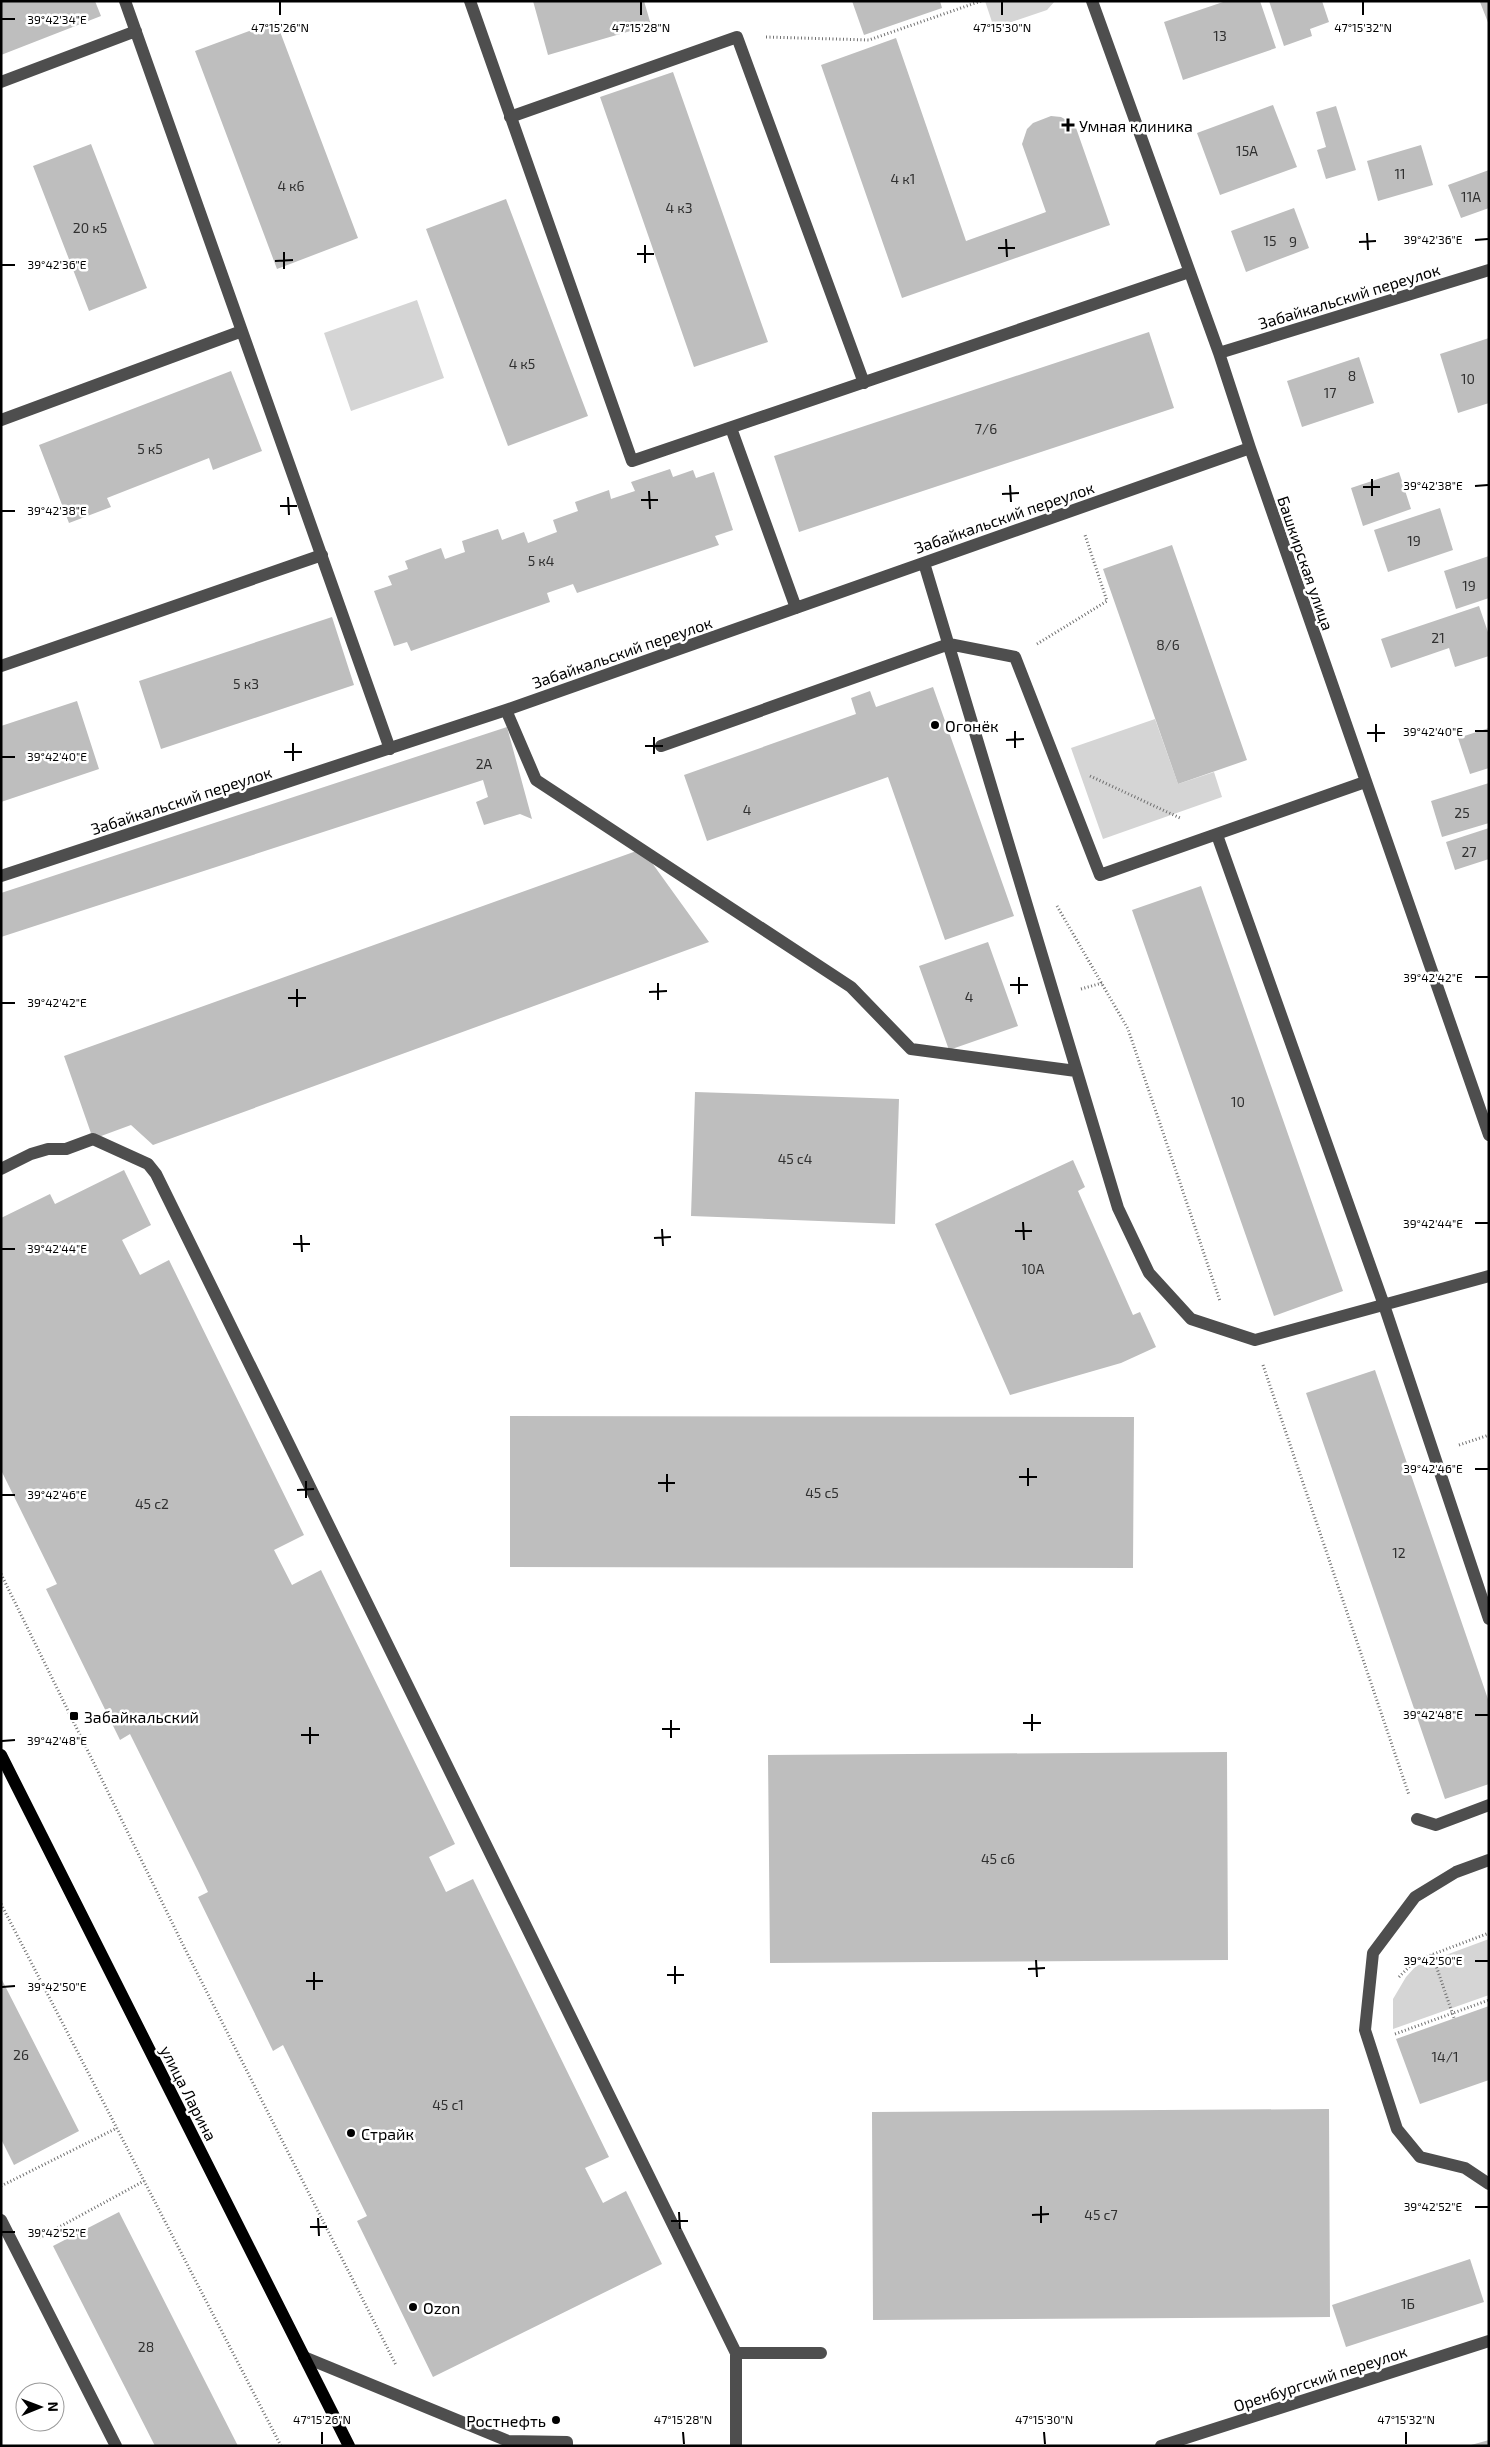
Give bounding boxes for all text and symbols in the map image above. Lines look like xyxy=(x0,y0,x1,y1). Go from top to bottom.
text: 39°42'34"E xyxy=(27,12,87,26)
text: 47°15'26"N xyxy=(251,20,309,34)
text: 47°15'28"N xyxy=(612,20,670,34)
text: 47°15'30"N xyxy=(973,20,1031,34)
text: 47°15'32"N xyxy=(1334,20,1392,34)
house number: 13 xyxy=(1213,27,1227,44)
place label: Умная клиника xyxy=(1079,116,1193,135)
marker: Умная клиника xyxy=(1061,118,1075,132)
house number: 15А xyxy=(1236,142,1258,159)
house number: 11 xyxy=(1394,165,1406,182)
house number: 4 к1 xyxy=(891,170,915,187)
house number: 4 к6 xyxy=(277,177,305,194)
house number: 11А xyxy=(1461,188,1481,205)
house number: 4 к3 xyxy=(665,199,693,216)
house number: 20 к5 xyxy=(73,219,107,236)
house number: 15 xyxy=(1263,232,1277,249)
text: 39°42'36"E xyxy=(1403,232,1463,246)
house number: 9 xyxy=(1289,233,1297,250)
text: 39°42'36"E xyxy=(27,257,87,271)
street label: Забайкальский переулок xyxy=(1256,259,1443,334)
house number: 4 к5 xyxy=(509,355,535,372)
house number: 8 xyxy=(1348,367,1356,384)
house number: 10 xyxy=(1461,370,1475,387)
house number: 17 xyxy=(1324,384,1336,401)
house number: 7/6 xyxy=(975,420,997,437)
house number: 5 к5 xyxy=(137,440,163,457)
street label: Забайкальский переулок xyxy=(912,477,1097,558)
text: 39°42'38"E xyxy=(1403,478,1463,492)
street label: Башкирская улица xyxy=(1273,493,1338,633)
text: 39°42'38"E xyxy=(27,503,87,517)
house number: 19 xyxy=(1407,532,1421,549)
house number: 5 к4 xyxy=(528,552,554,569)
house number: 19 xyxy=(1462,577,1476,594)
street label: Забайкальский переулок xyxy=(530,612,715,693)
house number: 21 xyxy=(1431,629,1445,646)
house number: 8/6 xyxy=(1156,636,1180,653)
house number: 5 к3 xyxy=(233,675,259,692)
place label: Огонёк xyxy=(945,716,999,735)
marker: Огонёк xyxy=(929,719,941,731)
text: 39°42'40"E xyxy=(1403,724,1463,738)
text: 39°42'40"E xyxy=(27,749,87,763)
house number: 2А xyxy=(476,755,493,772)
street label: Забайкальский переулок xyxy=(88,762,274,839)
house number: 4 xyxy=(743,801,751,818)
house number: 25 xyxy=(1454,804,1470,821)
house number: 27 xyxy=(1461,843,1477,860)
text: 39°42'42"E xyxy=(1403,970,1463,984)
house number: 4 xyxy=(965,988,973,1005)
text: 39°42'42"E xyxy=(27,995,87,1009)
house number: 10 xyxy=(1231,1093,1245,1110)
house number: 45 с4 xyxy=(778,1150,812,1167)
text: 39°42'44"E xyxy=(1403,1216,1463,1230)
text: 39°42'44"E xyxy=(27,1241,87,1255)
house number: 10А xyxy=(1022,1260,1045,1277)
text: 39°42'46"E xyxy=(1403,1461,1463,1475)
house number: 45 с5 xyxy=(805,1484,839,1501)
text: 39°42'46"E xyxy=(27,1487,87,1501)
house number: 45 с2 xyxy=(135,1495,169,1512)
house number: 12 xyxy=(1392,1544,1406,1561)
place label: Забайкальский xyxy=(84,1707,199,1726)
text: 39°42'48"E xyxy=(1403,1707,1463,1721)
marker: Забайкальский xyxy=(68,1710,80,1722)
text: 39°42'48"E xyxy=(27,1733,87,1747)
house number: 45 с6 xyxy=(981,1850,1015,1867)
text: 39°42'50"E xyxy=(1403,1953,1463,1967)
text: 39°42'50"E xyxy=(27,1979,87,1993)
street label: улица Ларина xyxy=(156,2042,221,2144)
house number: 26 xyxy=(13,2046,29,2063)
house number: 14/1 xyxy=(1432,2048,1459,2065)
house number: 45 с1 xyxy=(432,2096,464,2113)
place label: Страйк xyxy=(361,2124,415,2143)
marker: Страйк xyxy=(345,2127,357,2139)
text: 39°42'52"E xyxy=(1404,2199,1463,2213)
house number: 45 с7 xyxy=(1084,2206,1118,2223)
text: 39°42'52"E xyxy=(28,2225,87,2239)
house number: 1Б xyxy=(1401,2295,1415,2312)
place label: Ozon xyxy=(423,2298,460,2317)
marker: Ozon xyxy=(407,2301,419,2313)
house number: 28 xyxy=(138,2338,154,2355)
street label: Оренбургский переулок xyxy=(1231,2341,1410,2416)
north arrow xyxy=(15,2382,65,2432)
text: N xyxy=(45,2402,62,2412)
place label: Ростнефть xyxy=(466,2411,546,2430)
text: 47°15'26"N xyxy=(293,2412,351,2426)
text: 47°15'28"N xyxy=(654,2412,712,2426)
text: 47°15'30"N xyxy=(1015,2412,1073,2426)
text: 47°15'32"N xyxy=(1377,2412,1435,2426)
marker: Ростнефть xyxy=(550,2414,562,2426)

